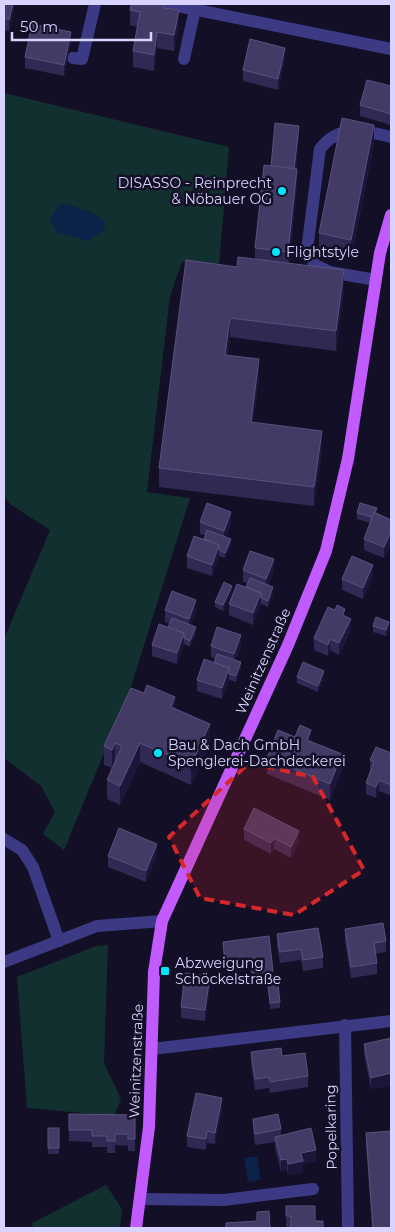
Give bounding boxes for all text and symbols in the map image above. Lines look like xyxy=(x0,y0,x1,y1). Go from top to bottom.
scale bar xyxy=(12,10,151,42)
text: 50 m xyxy=(20,17,58,36)
place label: DISASSO - Reinprecht & Nöbauer OG xyxy=(118,174,272,208)
marker: DISASSO - Reinprecht & Nöbauer OG xyxy=(276,185,288,197)
place label: Flightstyle xyxy=(286,243,359,261)
marker: Flightstyle xyxy=(270,246,282,258)
street label: Weinitzenstraße xyxy=(232,605,294,717)
place label: Bau & Dach GmbH Spenglerei-Dachdeckerei xyxy=(168,736,346,770)
marker: Bau & Dach GmbH Spenglerei-Dachdeckerei xyxy=(152,747,164,759)
place label: Abzweigung Schöckelstraße xyxy=(175,954,281,988)
marker: Abzweigung Schöckelstraße xyxy=(159,965,171,977)
street label: Weinitzenstraße xyxy=(125,1004,147,1118)
street label: Popelkaring xyxy=(321,1084,341,1170)

